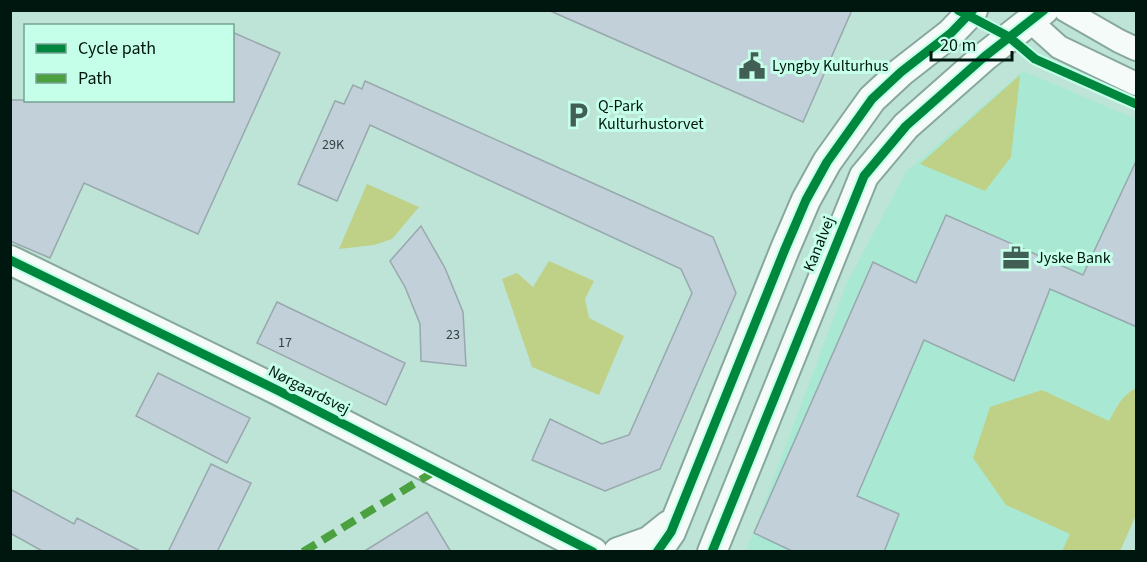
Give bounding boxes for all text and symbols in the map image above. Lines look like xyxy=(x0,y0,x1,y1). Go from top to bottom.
legend xyxy=(24,24,234,102)
scale bar xyxy=(931,24,1012,62)
text: 20 m xyxy=(940,33,976,58)
text: Cycle path xyxy=(78,36,156,61)
public building icon: Lyngby Kulturhus xyxy=(737,51,767,81)
place label: Lyngby Kulturhus xyxy=(772,55,889,77)
text: Path xyxy=(78,66,112,91)
place label: Q-Park Kulturhustorvet xyxy=(598,95,704,135)
parking icon: Q-Park Kulturhustorvet xyxy=(563,100,593,130)
house number: 29K xyxy=(322,135,345,155)
street label: Kanalvej xyxy=(798,213,840,275)
office icon: Jyske Bank xyxy=(1001,243,1031,273)
place label: Jyske Bank xyxy=(1036,247,1111,269)
house number: 23 xyxy=(446,325,460,345)
house number: 17 xyxy=(278,333,292,353)
street label: Nørgaardsvej xyxy=(265,360,353,420)

